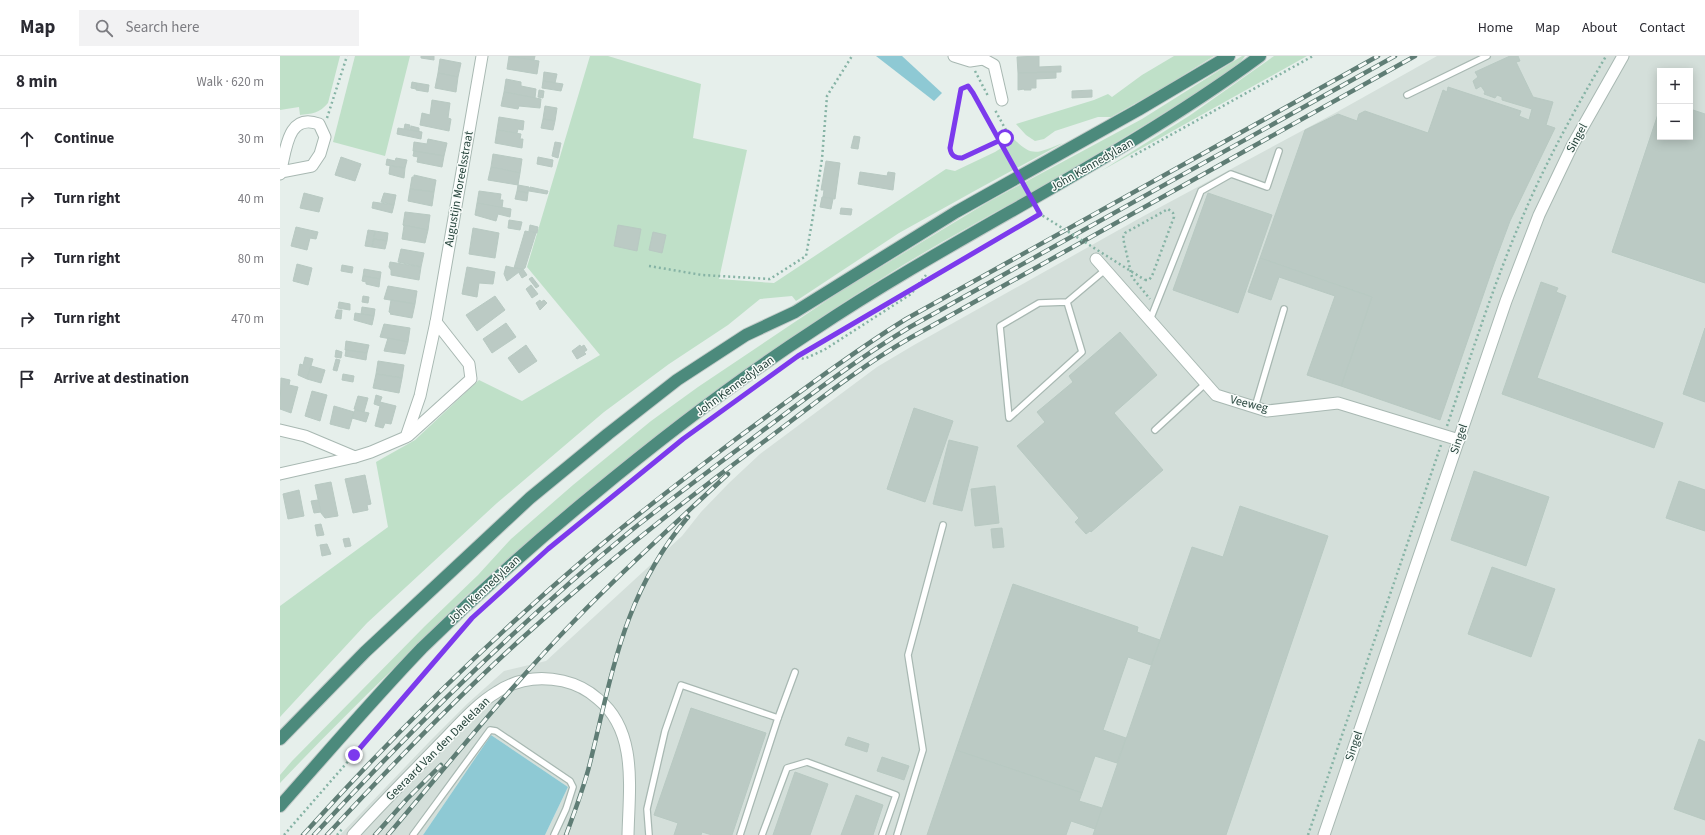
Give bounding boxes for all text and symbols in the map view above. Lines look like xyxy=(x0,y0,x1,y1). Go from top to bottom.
search box xyxy=(79,10,359,46)
text: Map xyxy=(20,14,55,41)
icon: search xyxy=(93,17,115,39)
text: Search here xyxy=(125,17,199,38)
text: Home xyxy=(1478,18,1513,38)
text: Map xyxy=(1535,18,1560,38)
text: About xyxy=(1582,18,1617,38)
text: Contact xyxy=(1639,18,1685,38)
map controls xyxy=(1657,68,1693,140)
button: + xyxy=(1657,68,1693,104)
text: 8 min xyxy=(16,70,57,94)
text: Walk · 620 m xyxy=(196,73,264,91)
button: − xyxy=(1657,104,1693,140)
street label: Singel xyxy=(1562,120,1592,156)
icon: ahead xyxy=(16,128,38,150)
text: Continue xyxy=(54,128,114,149)
route start xyxy=(996,129,1014,147)
text: 30 m xyxy=(238,130,264,148)
street label: Augustijn Moreelsstraat xyxy=(440,130,478,248)
street label: John Kennedylaan xyxy=(1047,134,1137,196)
icon: right xyxy=(16,188,38,210)
text: Turn right xyxy=(54,188,120,209)
text: 40 m xyxy=(238,190,264,208)
icon: right xyxy=(16,248,38,270)
text: Turn right xyxy=(54,248,120,269)
text: 80 m xyxy=(238,250,264,268)
icon: right xyxy=(16,308,38,330)
text: Turn right xyxy=(54,308,120,329)
text: 470 m xyxy=(231,310,264,328)
street label: John Kennedylaan xyxy=(692,352,778,420)
icon: arrive xyxy=(16,368,38,390)
text: Arrive at destination xyxy=(54,368,189,389)
street label: Veeweg xyxy=(1228,391,1270,417)
street label: Singel xyxy=(1446,422,1472,456)
street label: John Kennedylaan xyxy=(444,552,524,628)
street label: Geeraard Van den Daelelaan xyxy=(382,693,494,805)
street label: Singel xyxy=(1341,729,1367,763)
route end xyxy=(345,746,363,764)

